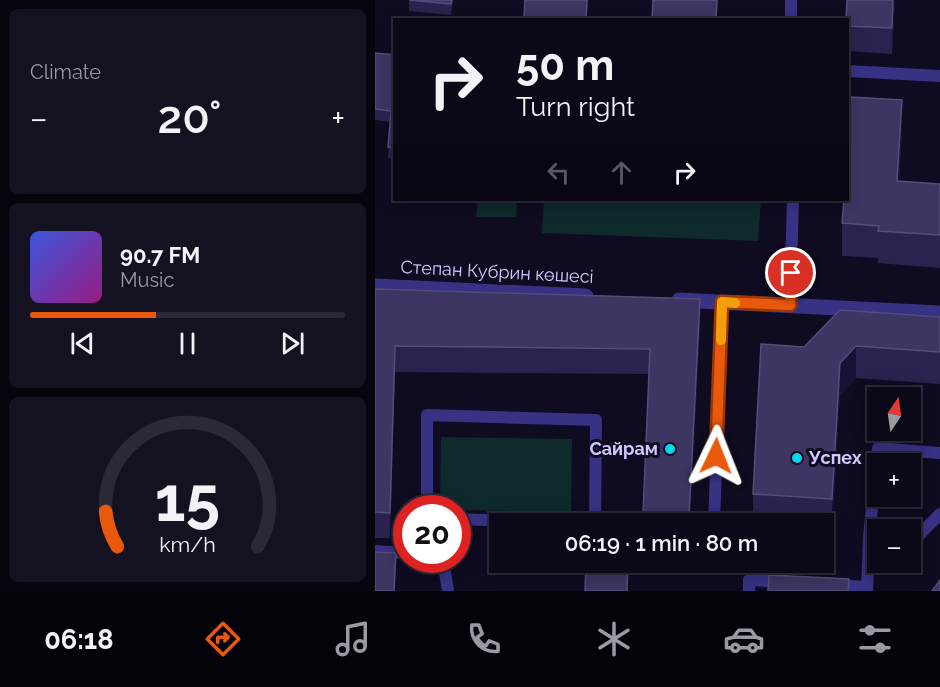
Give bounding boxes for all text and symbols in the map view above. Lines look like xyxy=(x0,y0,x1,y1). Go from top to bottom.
text: 50 m xyxy=(516,41,614,90)
icon: right xyxy=(417,42,495,120)
text: Climate xyxy=(30,60,101,84)
text: 20° xyxy=(158,91,222,144)
text: Turn right xyxy=(516,91,635,122)
text: − xyxy=(30,99,48,138)
text: + xyxy=(331,99,345,138)
icon: left xyxy=(542,156,575,189)
icon: ahead xyxy=(605,156,638,189)
icon: right xyxy=(668,156,701,189)
text: 90.7 FM xyxy=(120,242,200,268)
pin xyxy=(765,247,816,298)
street label: Степан Кубрин көшесі xyxy=(400,256,594,287)
icon: arrive xyxy=(774,256,807,289)
text: Music xyxy=(120,268,174,292)
icon: previous xyxy=(66,327,99,360)
icon: pause xyxy=(171,327,204,360)
icon: next xyxy=(276,327,309,360)
north arrow xyxy=(867,387,921,441)
map controls xyxy=(867,387,921,573)
position arrow xyxy=(684,424,748,488)
place label: Сайрам xyxy=(589,438,658,459)
marker: Сайрам xyxy=(663,442,677,456)
place label: Успех xyxy=(808,447,862,468)
marker: Успех xyxy=(790,451,804,465)
button: + xyxy=(867,453,921,507)
text: 15 xyxy=(155,462,220,536)
speed limit sign: 20 xyxy=(393,495,471,573)
button: − xyxy=(867,519,921,573)
text: 06:19 · 1 min · 80 m xyxy=(565,530,758,556)
text: km/h xyxy=(159,532,216,557)
icon: directions xyxy=(202,618,244,660)
icon: music xyxy=(332,618,374,660)
icon: phone xyxy=(463,618,505,660)
icon: climate xyxy=(593,618,635,660)
icon: car xyxy=(723,618,765,660)
icon: filters xyxy=(854,618,896,660)
text: 06:18 xyxy=(44,624,113,655)

